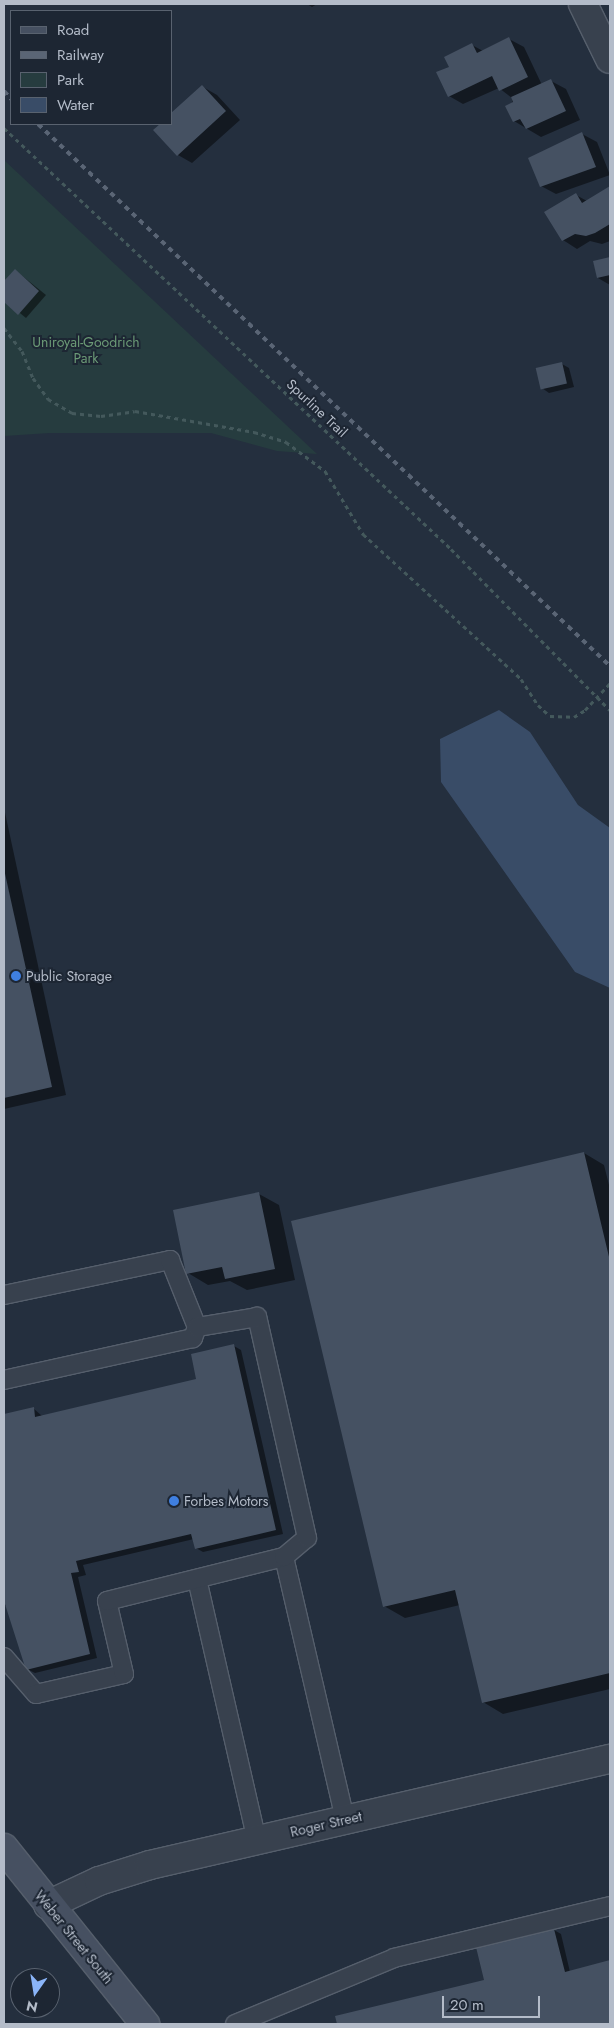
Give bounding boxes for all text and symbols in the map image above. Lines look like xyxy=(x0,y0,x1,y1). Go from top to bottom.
legend xyxy=(10,10,172,125)
text: Road xyxy=(57,19,89,41)
text: Railway xyxy=(57,44,104,66)
text: Park xyxy=(57,69,84,91)
text: Water xyxy=(57,94,94,116)
park label: Uniroyal-Goodrich Park xyxy=(32,334,140,367)
street label: Spurline Trail xyxy=(283,376,351,440)
place label: Public Storage xyxy=(26,968,112,984)
marker: Public Storage xyxy=(10,970,22,982)
place label: Forbes Motors xyxy=(184,1493,268,1509)
marker: Forbes Motors xyxy=(168,1495,180,1507)
street label: Roger Street xyxy=(289,1808,363,1840)
street label: Weber Street South xyxy=(31,1887,117,1987)
north arrow xyxy=(10,1968,60,2018)
scale bar xyxy=(444,1986,542,2018)
text: 20 m xyxy=(450,1994,484,2016)
text: N xyxy=(24,1996,40,2018)

